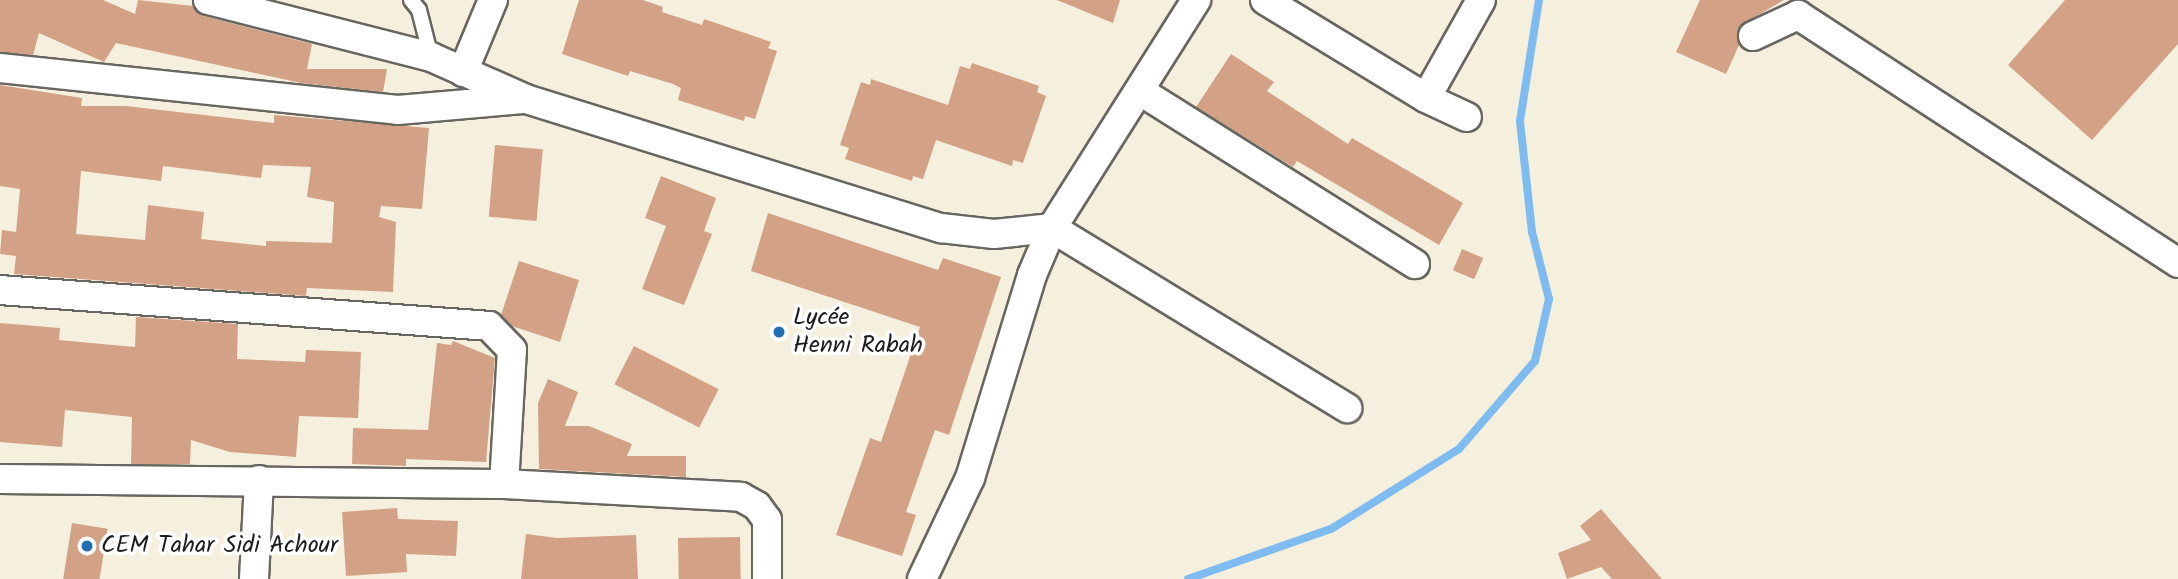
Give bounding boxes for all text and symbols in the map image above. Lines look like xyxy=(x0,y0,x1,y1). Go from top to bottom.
place label: Lycée Henni Rabah xyxy=(793,304,923,360)
marker: Lycée Henni Rabah xyxy=(771,324,787,340)
place label: CEM Tahar Sidi Achour xyxy=(101,532,338,560)
marker: CEM Tahar Sidi Achour xyxy=(79,538,95,554)

